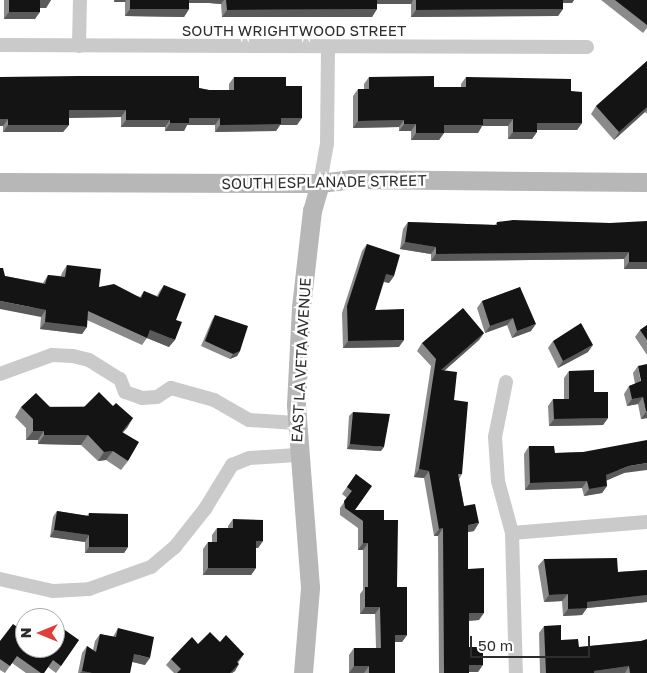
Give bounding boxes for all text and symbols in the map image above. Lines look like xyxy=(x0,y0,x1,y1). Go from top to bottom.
street label: SOUTH WRIGHTWOOD STREET xyxy=(182,22,406,40)
street label: SOUTH ESPLANADE STREET xyxy=(221,171,427,193)
street label: EAST LA VETA AVENUE xyxy=(288,277,314,443)
north arrow xyxy=(15,608,65,658)
scale bar xyxy=(472,626,592,658)
text: N xyxy=(17,628,34,638)
text: 50 m xyxy=(478,636,513,654)

